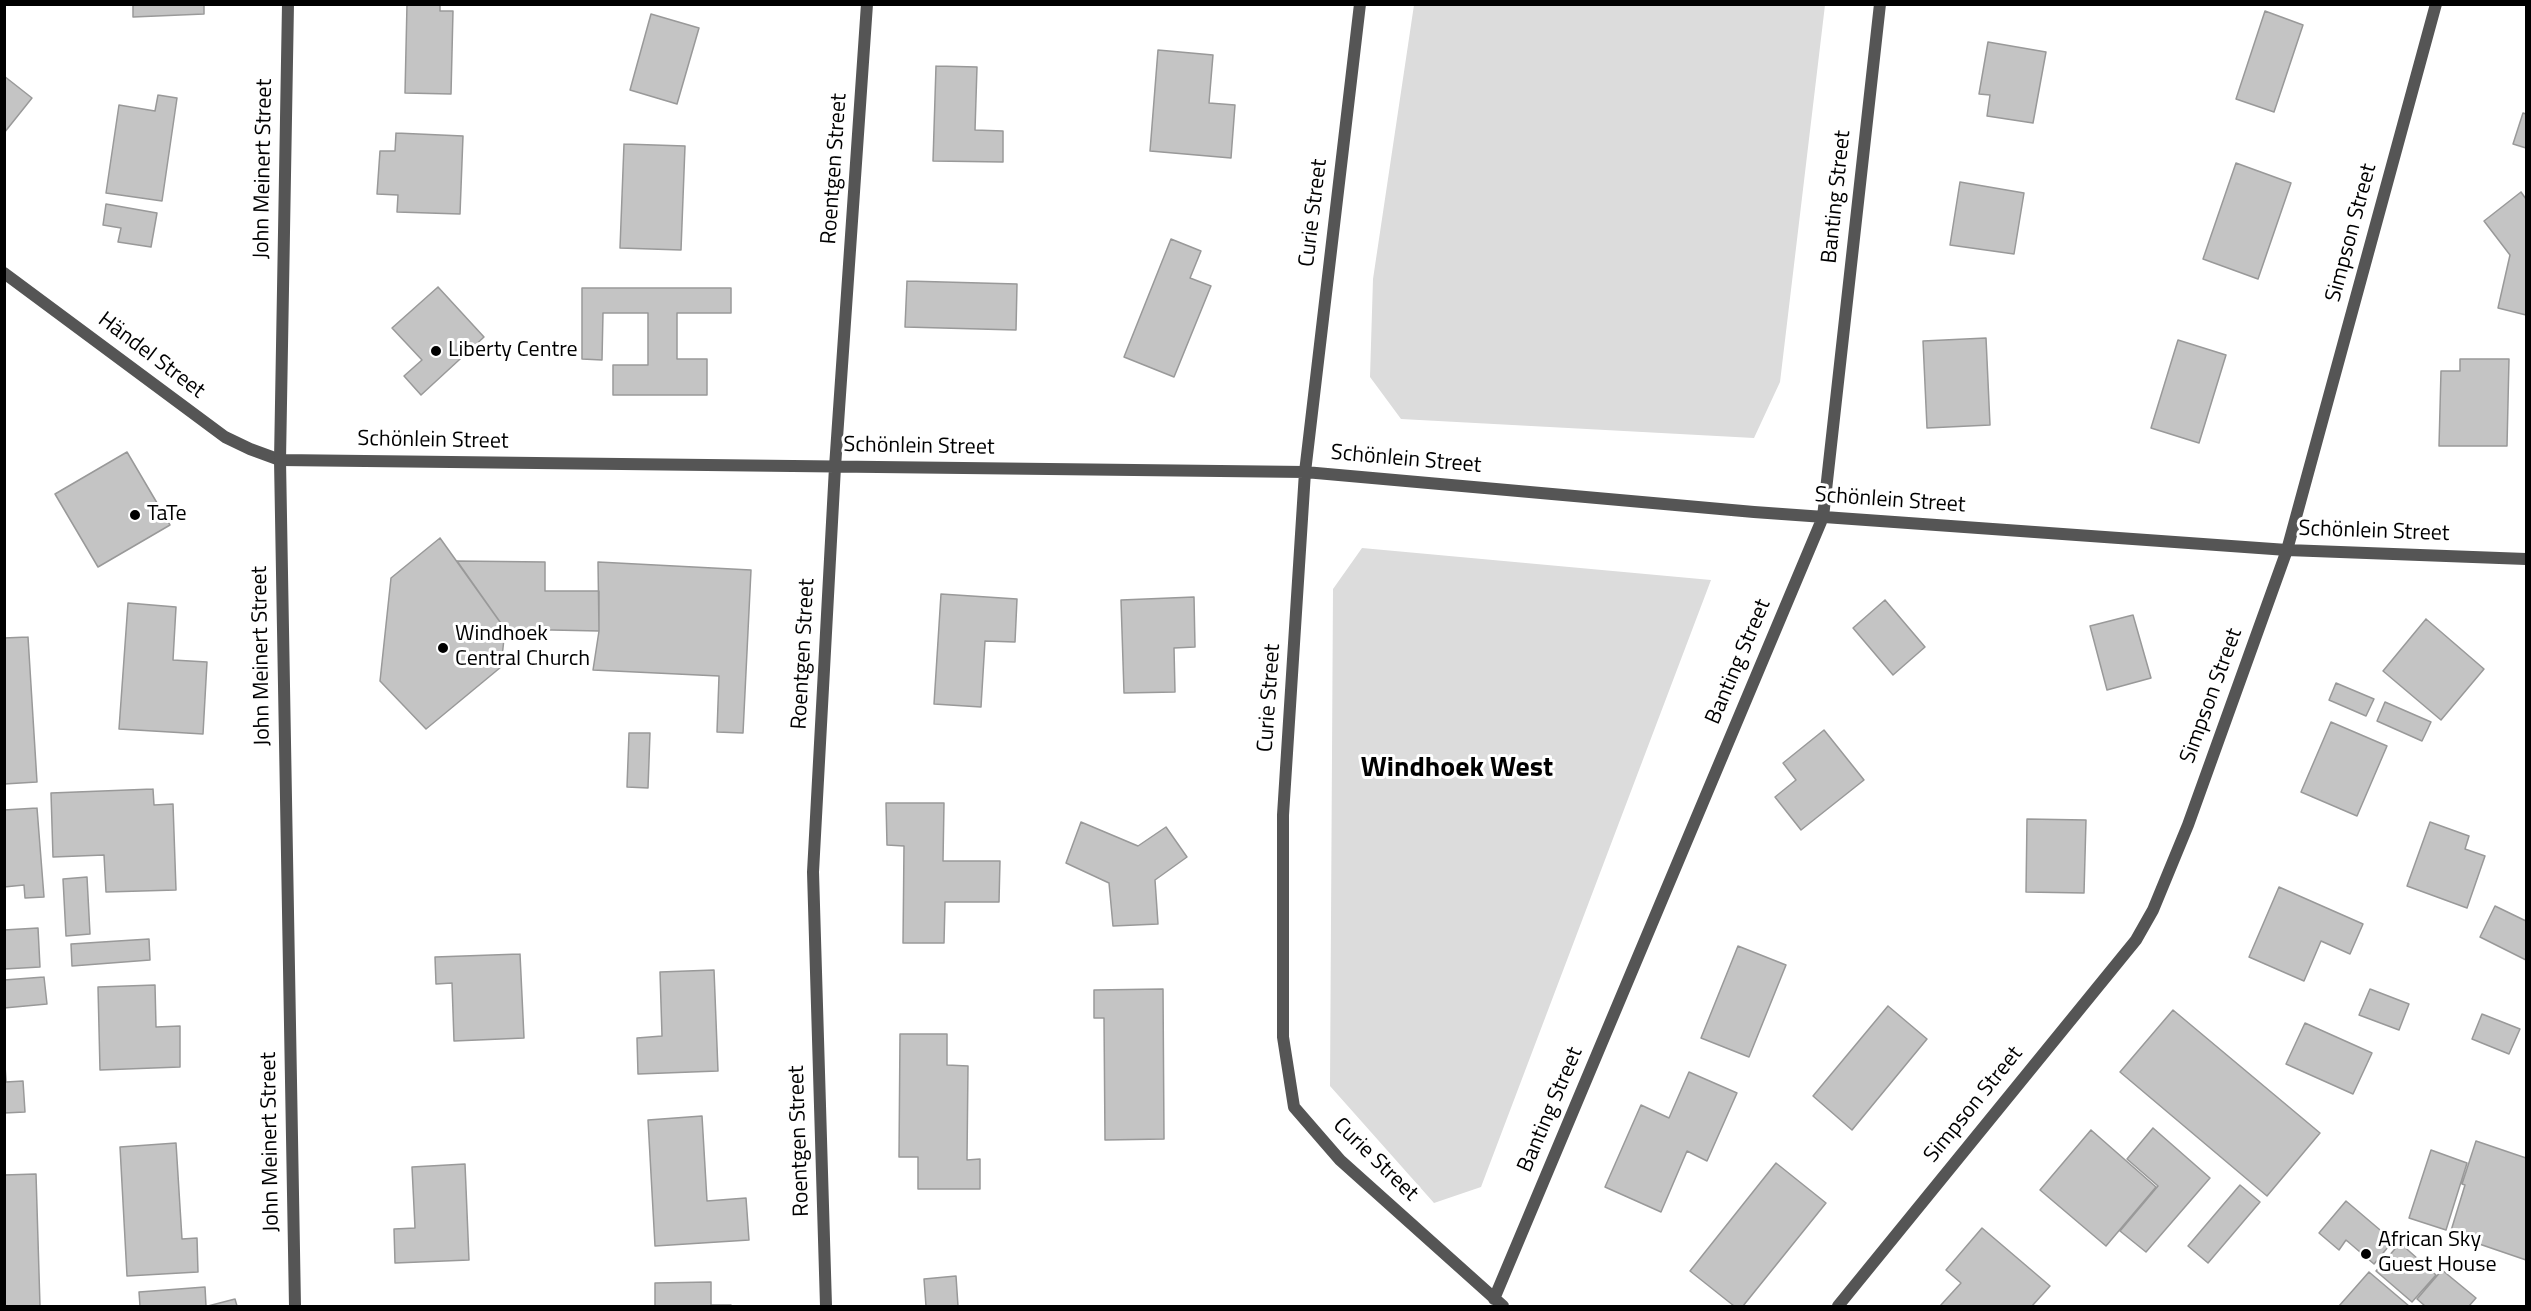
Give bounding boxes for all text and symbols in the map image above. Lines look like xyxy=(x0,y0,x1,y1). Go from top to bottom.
street label: John Meinert Street xyxy=(249,79,279,259)
street label: Roentgen Street xyxy=(817,93,853,245)
street label: Banting Street xyxy=(1817,129,1857,265)
street label: Curie Street xyxy=(1294,158,1334,268)
street label: Simpson Street xyxy=(2321,161,2383,305)
street label: Händel Street xyxy=(92,307,210,405)
place label: Liberty Centre xyxy=(448,338,578,364)
marker: Liberty Centre xyxy=(429,344,443,358)
street label: Schönlein Street xyxy=(357,426,509,456)
street label: Schönlein Street xyxy=(843,432,995,462)
street label: Schönlein Street xyxy=(1330,440,1482,480)
street label: Schönlein Street xyxy=(1814,483,1966,519)
place label: TaTe xyxy=(147,502,187,528)
marker: TaTe xyxy=(128,508,142,522)
street label: Schönlein Street xyxy=(2298,516,2450,548)
street label: John Meinert Street xyxy=(247,566,277,746)
street label: Roentgen Street xyxy=(787,578,821,730)
street label: Banting Street xyxy=(1701,595,1777,729)
place label: Windhoek Central Church xyxy=(455,622,590,674)
street label: Simpson Street xyxy=(2175,625,2249,767)
marker: Windhoek Central Church xyxy=(436,641,450,655)
street label: Curie Street xyxy=(1253,643,1287,753)
district label: Windhoek West xyxy=(1361,752,1553,786)
street label: Simpson Street xyxy=(1919,1042,2029,1168)
street label: Banting Street xyxy=(1513,1043,1589,1177)
street label: John Meinert Street xyxy=(256,1052,286,1232)
street label: Roentgen Street xyxy=(784,1065,816,1217)
street label: Curie Street xyxy=(1327,1113,1423,1207)
place label: African Sky Guest House xyxy=(2378,1228,2497,1280)
marker: African Sky Guest House xyxy=(2359,1247,2373,1261)

